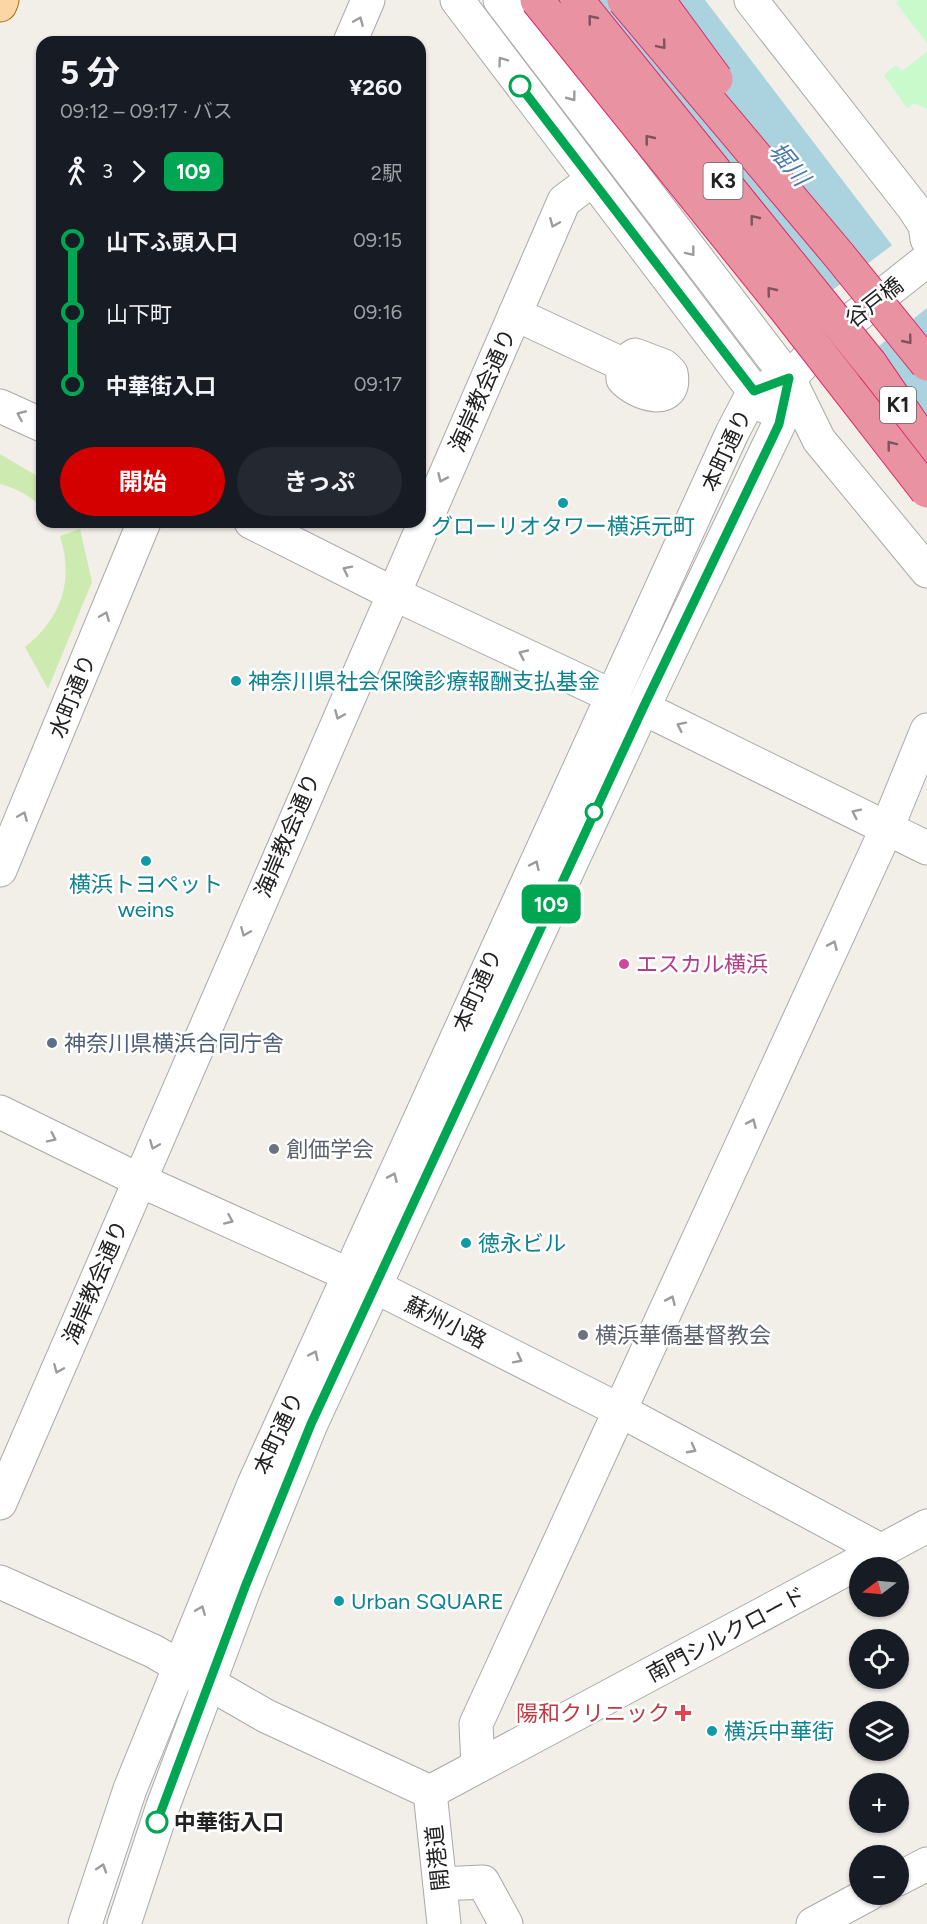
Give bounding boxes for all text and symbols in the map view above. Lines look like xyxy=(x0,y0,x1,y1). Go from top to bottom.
one-way arrow xyxy=(588,15,599,26)
one-way arrow xyxy=(352,16,364,27)
one-way arrow xyxy=(655,38,666,49)
text: 5 分 xyxy=(60,53,120,92)
one-way arrow xyxy=(498,56,509,67)
text: ¥260 xyxy=(349,74,402,101)
unlabelled marker xyxy=(509,75,531,97)
one-way arrow xyxy=(565,91,576,102)
text: 09:12 – 09:17 · バス xyxy=(60,99,233,123)
one-way arrow xyxy=(645,135,656,146)
water label: 堀川 xyxy=(763,136,818,194)
icon: walk xyxy=(60,155,93,188)
icon: forward xyxy=(122,155,155,188)
text: 3 xyxy=(102,159,113,183)
text: 109 xyxy=(176,159,211,184)
text: 2駅 xyxy=(371,161,402,185)
road number: K3 xyxy=(704,163,742,199)
one-way arrow xyxy=(750,215,761,226)
one-way arrow xyxy=(549,216,561,227)
text: 09:15 xyxy=(353,228,402,252)
text: 山下ふ頭入口 xyxy=(106,229,238,256)
one-way arrow xyxy=(684,245,695,256)
street label: 谷戸橋 xyxy=(840,271,909,333)
one-way arrow xyxy=(768,287,779,298)
text: 09:16 xyxy=(353,300,402,324)
text: 山下町 xyxy=(106,301,172,328)
street label: 海岸教会通り xyxy=(443,324,522,456)
one-way arrow xyxy=(900,333,911,344)
text: 09:17 xyxy=(354,372,402,396)
text: 中華街入口 xyxy=(106,373,216,400)
road number: K1 xyxy=(880,387,916,423)
street label: 本町通り xyxy=(696,405,757,496)
one-way arrow xyxy=(16,411,27,423)
one-way arrow xyxy=(888,440,899,451)
button: 開始 xyxy=(60,447,225,516)
button: きっぷ xyxy=(237,447,402,516)
one-way arrow xyxy=(438,472,450,483)
marker: グローリオタワー横浜元町 xyxy=(556,496,570,510)
place label: グローリオタワー横浜元町 xyxy=(431,513,695,540)
one-way arrow xyxy=(342,566,353,577)
one-way arrow xyxy=(98,612,110,623)
one-way arrow xyxy=(518,649,529,661)
street label: 水町通り xyxy=(43,650,101,742)
place label: 神奈川県社会保険診療報酬支払基金 xyxy=(248,668,600,695)
marker: 神奈川県社会保険診療報酬支払基金 xyxy=(229,674,243,688)
one-way arrow xyxy=(334,708,346,719)
one-way arrow xyxy=(677,722,687,733)
street label: 海岸教会通り xyxy=(249,769,326,901)
unlabelled marker xyxy=(585,803,603,821)
one-way arrow xyxy=(851,808,862,820)
one-way arrow xyxy=(16,811,28,822)
marker: 横浜トヨペット weins xyxy=(139,854,153,868)
one-way arrow xyxy=(527,861,539,872)
place label: 横浜トヨペット weins xyxy=(69,871,223,923)
line badge: 109 xyxy=(516,884,586,924)
text: 109 xyxy=(534,892,568,917)
one-way arrow xyxy=(240,926,252,937)
one-way arrow xyxy=(826,941,838,952)
street label: 本町通り xyxy=(447,945,508,1036)
place label: エスカル横浜 xyxy=(636,951,768,978)
marker: エスカル横浜 xyxy=(617,957,631,971)
place label: 神奈川県横浜合同庁舎 xyxy=(64,1030,284,1057)
marker: 神奈川県横浜合同庁舎 xyxy=(45,1036,59,1050)
one-way arrow xyxy=(745,1118,757,1129)
one-way arrow xyxy=(46,1130,57,1142)
place label: 創価学会 xyxy=(286,1136,374,1163)
one-way arrow xyxy=(149,1138,161,1149)
marker: 創価学会 xyxy=(267,1142,281,1156)
one-way arrow xyxy=(386,1172,398,1183)
one-way arrow xyxy=(223,1212,234,1224)
street label: 海岸教会通り xyxy=(57,1216,134,1348)
place label: 徳永ビル xyxy=(478,1230,566,1257)
marker: 徳永ビル xyxy=(459,1236,473,1250)
street label: 蘇州小路 xyxy=(400,1290,491,1354)
one-way arrow xyxy=(664,1296,676,1307)
place label: 横浜華僑基督教会 xyxy=(595,1322,771,1349)
marker: 横浜華僑基督教会 xyxy=(576,1328,590,1342)
one-way arrow xyxy=(307,1350,319,1361)
one-way arrow xyxy=(512,1352,523,1363)
one-way arrow xyxy=(53,1363,65,1374)
street label: 本町通り xyxy=(248,1388,309,1479)
one-way arrow xyxy=(685,1442,696,1453)
north arrow xyxy=(849,1557,909,1617)
map controls xyxy=(849,1557,909,1905)
street label: 南門シルクロード xyxy=(642,1581,810,1688)
place label: Urban SQUARE xyxy=(351,1588,504,1615)
marker: Urban SQUARE xyxy=(332,1594,346,1608)
one-way arrow xyxy=(194,1605,207,1616)
button: locate xyxy=(849,1629,909,1689)
place label: 陽和クリニック xyxy=(516,1700,670,1727)
button: layers xyxy=(849,1701,909,1761)
marker: 陽和クリニック xyxy=(674,1704,692,1722)
place label: 横浜中華街 xyxy=(724,1718,834,1745)
marker: 横浜中華街 xyxy=(705,1724,719,1738)
button: + xyxy=(849,1773,909,1833)
place label: 中華街入口 xyxy=(174,1809,284,1836)
marker: 中華街入口 xyxy=(146,1811,168,1833)
street label: 開港道 xyxy=(421,1824,454,1892)
button: − xyxy=(849,1845,909,1905)
one-way arrow xyxy=(95,1863,108,1874)

